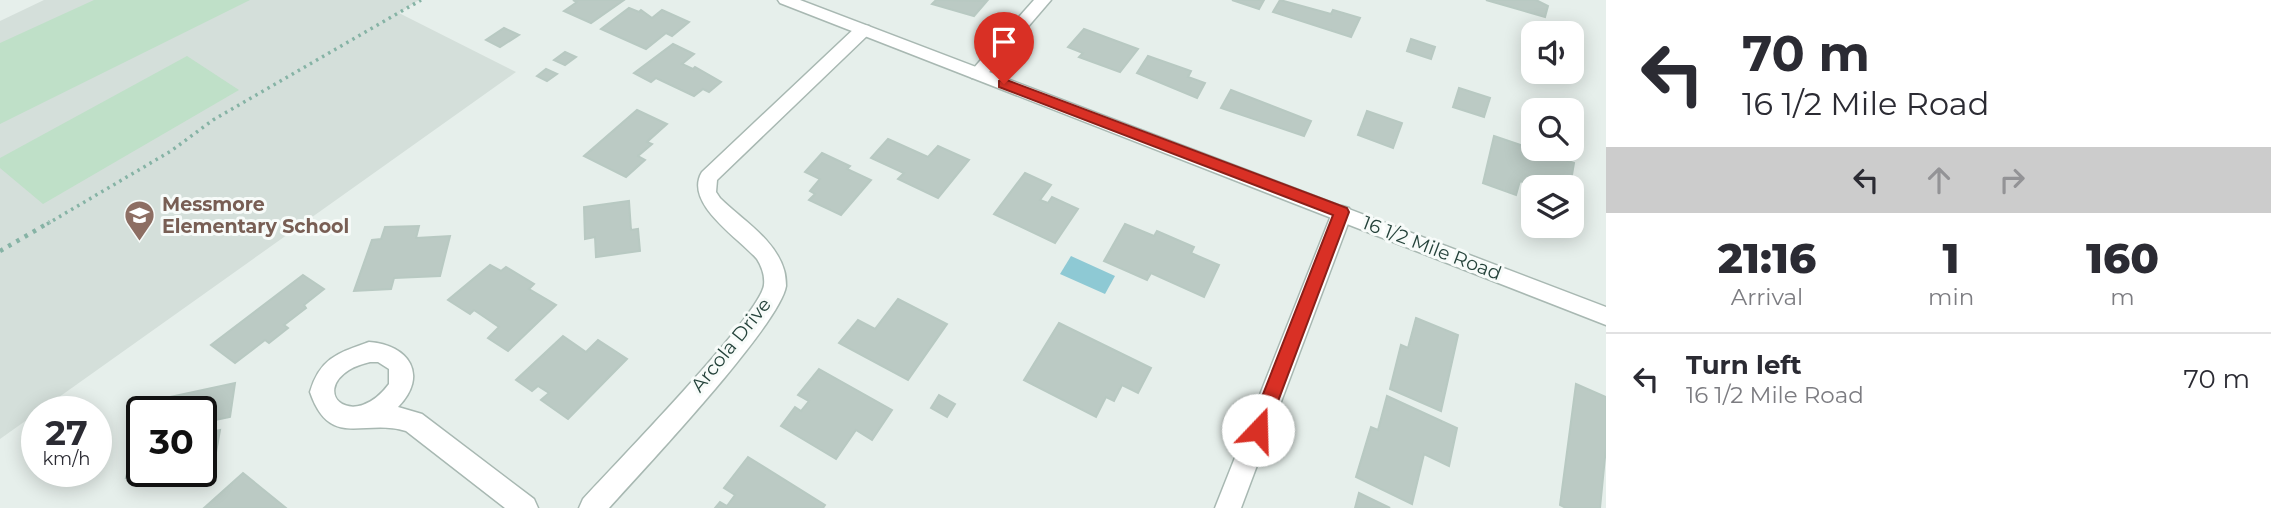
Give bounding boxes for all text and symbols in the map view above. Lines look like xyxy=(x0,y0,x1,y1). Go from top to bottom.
pin xyxy=(974,12.0,1034,84)
map controls xyxy=(1521,21,1584,238)
button: sound xyxy=(1521,21,1584,84)
icon: arrive xyxy=(985,23,1023,61)
text: 70 m xyxy=(1742,24,1870,83)
icon: left xyxy=(1627,28,1718,119)
text: 16 1/2 Mile Road xyxy=(1742,84,1989,123)
button: search xyxy=(1521,98,1584,161)
icon: left xyxy=(1847,161,1885,199)
icon: ahead xyxy=(1920,161,1958,199)
icon: right xyxy=(1993,161,2031,199)
button: layers xyxy=(1521,175,1584,238)
place label: Messmore Elementary School xyxy=(162,193,349,238)
school or university icon: Messmore Elementary School xyxy=(122,198,156,242)
street label: 16 1/2 Mile Road xyxy=(1359,211,1505,285)
text: 21:16 xyxy=(1718,232,1816,284)
text: 1 xyxy=(1943,232,1960,284)
text: 160 xyxy=(2086,232,2159,284)
text: Arrival xyxy=(1731,283,1803,311)
text: min xyxy=(1928,283,1974,311)
text: m xyxy=(2110,283,2135,311)
street label: Arcola Drive xyxy=(686,293,776,397)
text: Turn left xyxy=(1686,349,1802,381)
icon: left xyxy=(1627,360,1665,398)
text: 70 m xyxy=(2184,363,2250,395)
text: 16 1/2 Mile Road xyxy=(1686,381,1864,409)
position arrow xyxy=(1221,393,1295,467)
speed limit sign: 30 xyxy=(126,396,217,487)
text: 27 xyxy=(45,411,88,454)
text: km/h xyxy=(42,448,91,470)

